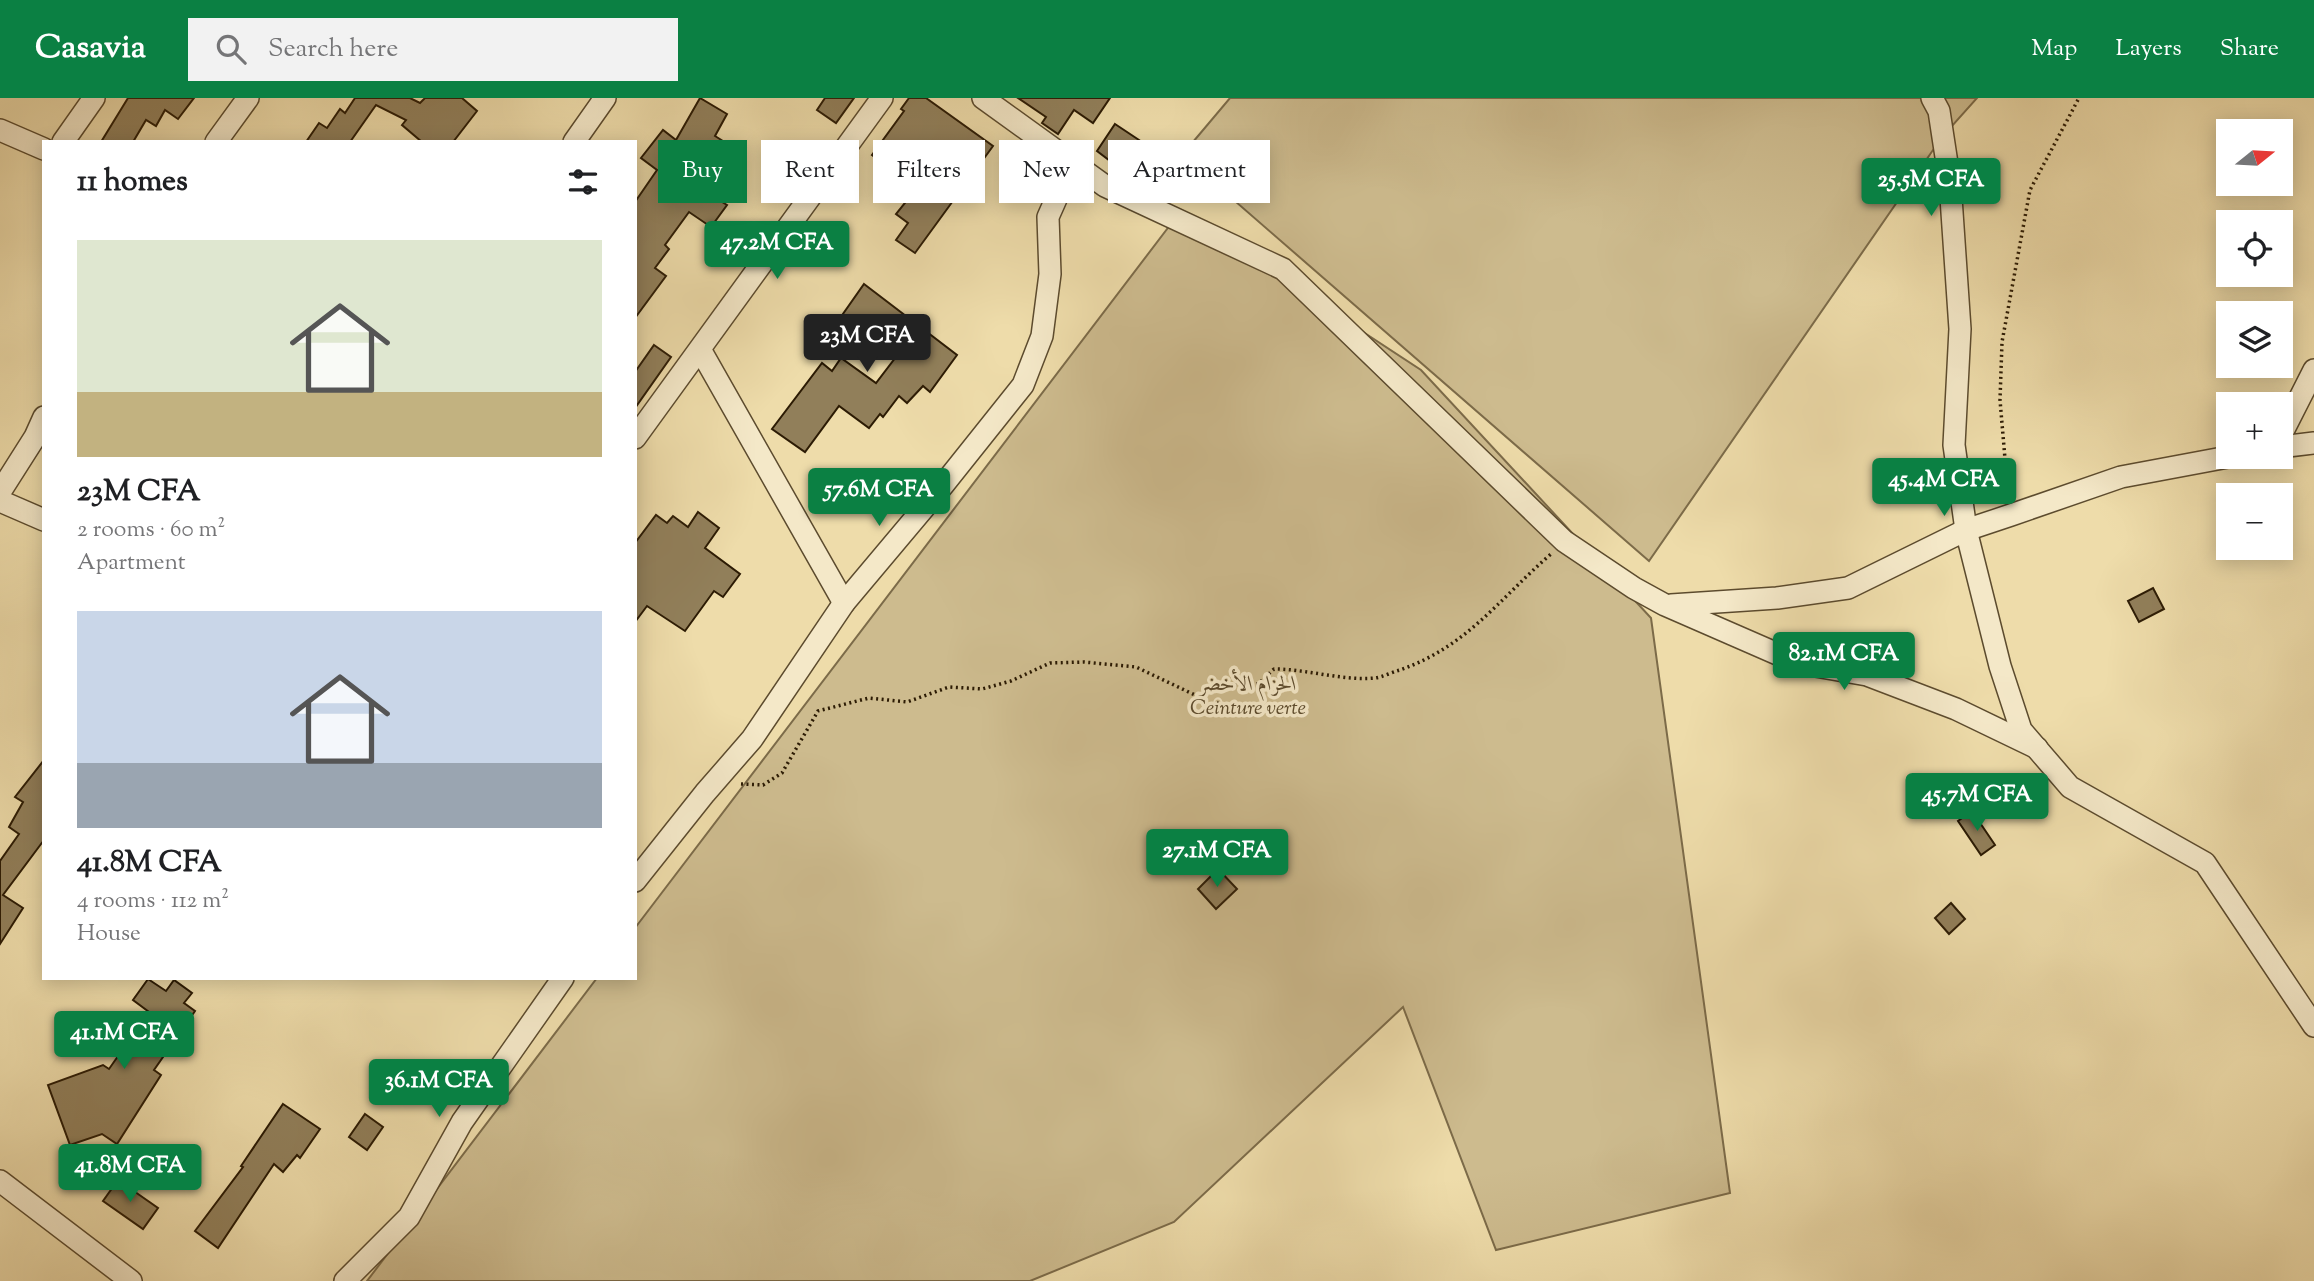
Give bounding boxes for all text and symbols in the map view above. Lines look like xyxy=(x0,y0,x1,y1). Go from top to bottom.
search box xyxy=(188,18,678,81)
text: Casavia xyxy=(35,25,146,73)
icon: search xyxy=(212,30,250,68)
text: Search here xyxy=(268,31,398,68)
text: Map xyxy=(2031,32,2077,66)
text: Layers xyxy=(2115,32,2182,66)
text: Share xyxy=(2220,32,2279,66)
north arrow xyxy=(2216,119,2292,196)
map controls xyxy=(2216,119,2293,560)
chip: Buy xyxy=(658,140,747,203)
chip: Rent xyxy=(761,140,859,203)
chip: Filters xyxy=(873,140,985,203)
chip: New xyxy=(999,140,1094,203)
chip: Apartment xyxy=(1108,140,1270,203)
pin: 25.5M CFA xyxy=(1851,158,2011,218)
text: 11 homes xyxy=(77,161,188,204)
icon: filters xyxy=(564,163,602,201)
text: 25.5M CFA xyxy=(1878,164,1984,197)
button: locate xyxy=(2216,210,2293,287)
pin: 47.2M CFA xyxy=(697,222,857,281)
text: 47.2M CFA xyxy=(720,227,834,260)
icon: home xyxy=(277,285,403,411)
button: layers xyxy=(2216,301,2293,378)
pin: 23M CFA xyxy=(802,314,932,374)
text: 23M CFA xyxy=(820,320,914,353)
button: + xyxy=(2216,392,2293,469)
pin: 45.4M CFA xyxy=(1864,458,2024,518)
text: 45.4M CFA xyxy=(1888,464,2000,497)
pin: 57.6M CFA xyxy=(799,468,959,528)
text: 23M CFA xyxy=(77,471,201,514)
text: 57.6M CFA xyxy=(824,474,934,507)
button: − xyxy=(2216,483,2293,560)
text: 2 rooms · 60 m² xyxy=(77,514,225,547)
text: Apartment xyxy=(77,547,186,580)
pin: 82.1M CFA xyxy=(1764,632,1924,692)
text: 82.1M CFA xyxy=(1789,638,1899,671)
icon: home xyxy=(277,656,403,782)
park label: الحزام الأخضر Ceinture verte xyxy=(1190,668,1306,724)
pin: 45.7M CFA xyxy=(1897,774,2057,833)
text: 45.7M CFA xyxy=(1921,779,2033,812)
pin: 27.1M CFA xyxy=(1137,830,1297,889)
text: 27.1M CFA xyxy=(1162,835,1272,868)
text: 41.8M CFA xyxy=(77,842,222,885)
text: 4 rooms · 112 m² xyxy=(77,885,229,918)
text: House xyxy=(77,918,141,951)
pin: 41.1M CFA xyxy=(44,1012,204,1071)
text: 41.1M CFA xyxy=(70,1017,178,1050)
pin: 36.1M CFA xyxy=(359,1060,519,1119)
text: 36.1M CFA xyxy=(385,1065,493,1098)
pin: 41.8M CFA xyxy=(50,1144,210,1204)
text: 41.8M CFA xyxy=(74,1150,186,1183)

